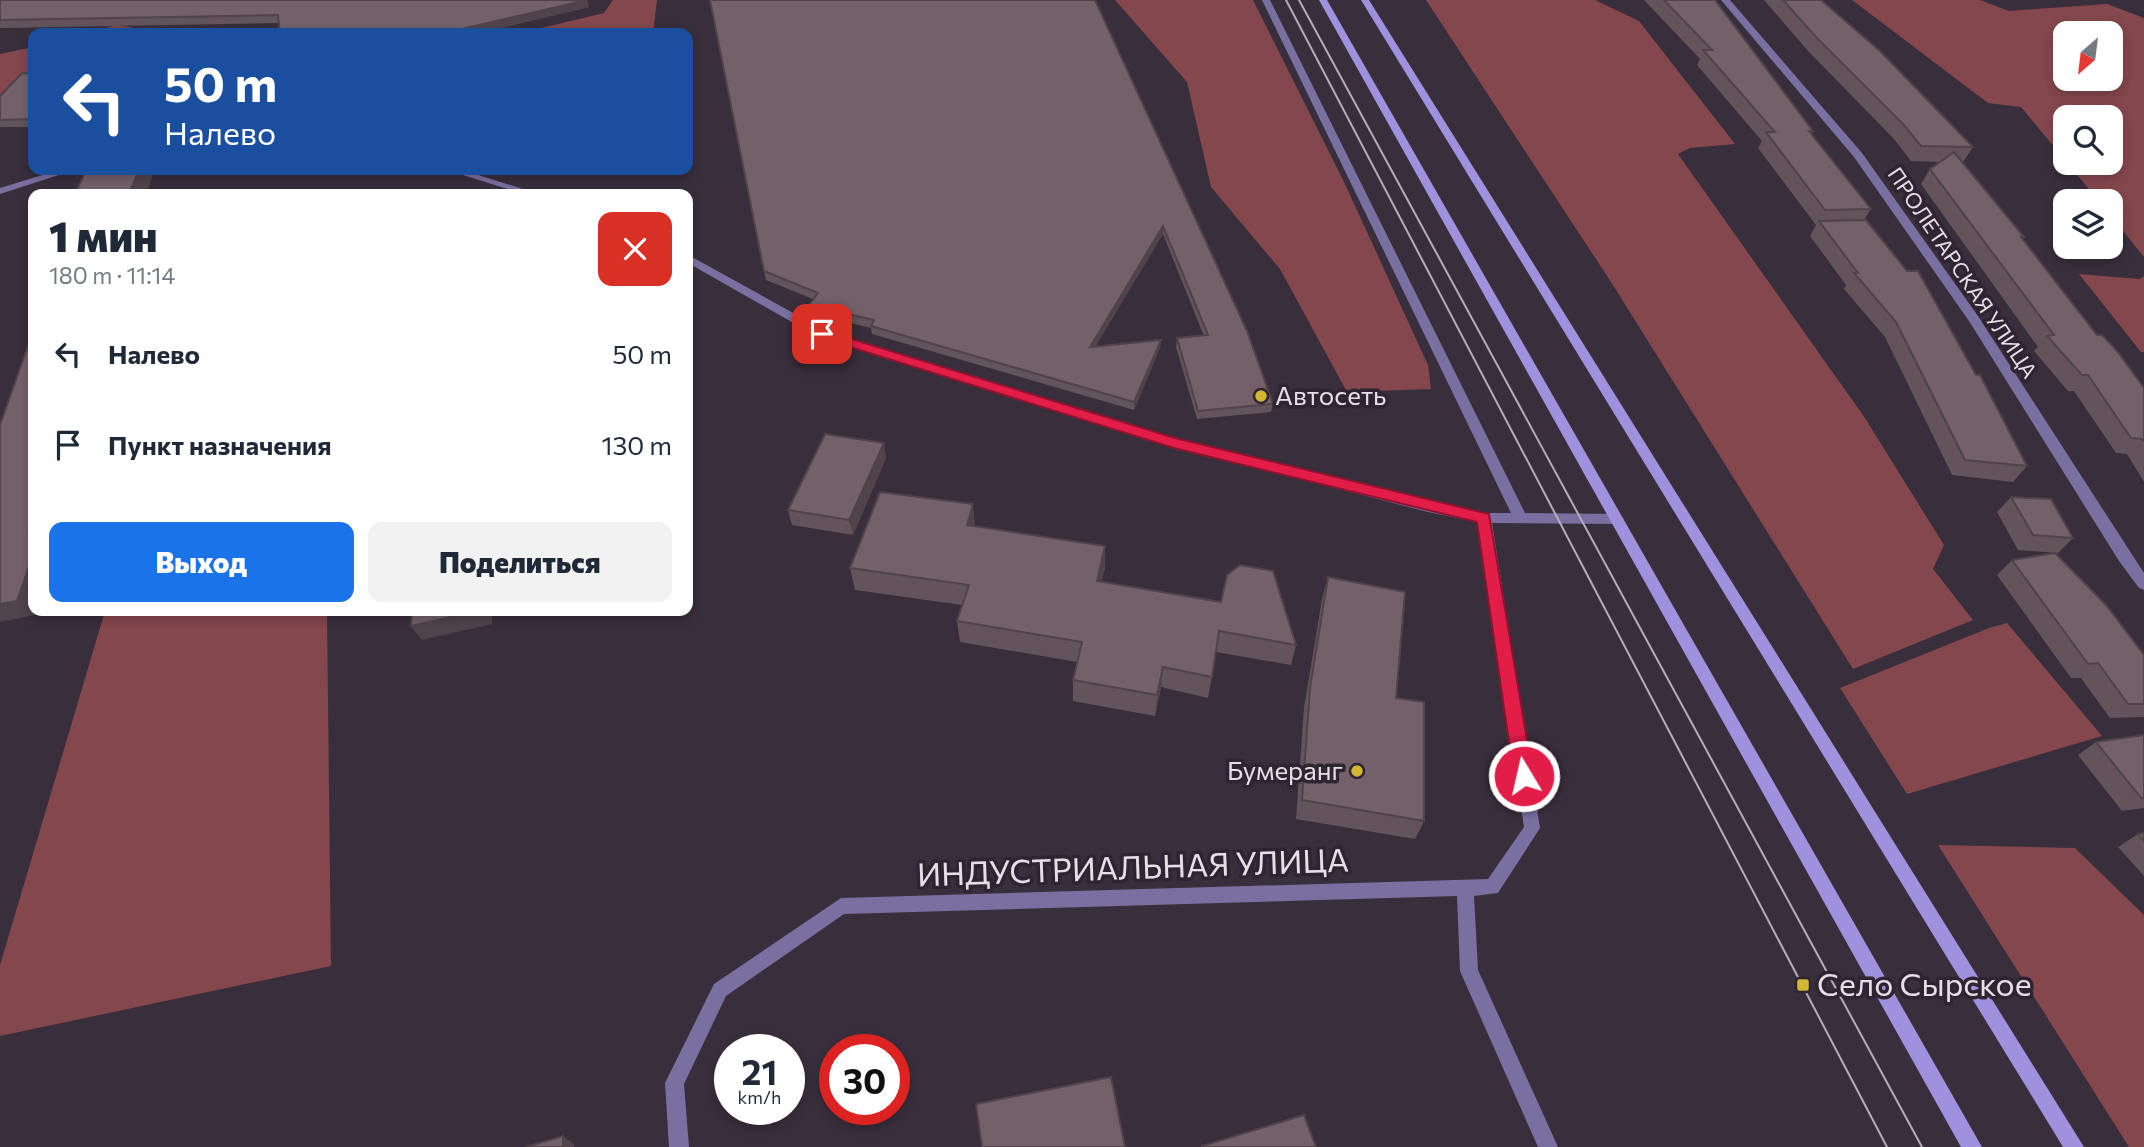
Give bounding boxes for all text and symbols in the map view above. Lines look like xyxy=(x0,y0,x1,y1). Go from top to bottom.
north arrow xyxy=(2053,21,2123,91)
map controls xyxy=(2053,21,2123,259)
text: 50 m xyxy=(164,52,277,112)
icon: left xyxy=(49,56,140,147)
button: search xyxy=(2053,105,2123,175)
text: Налево xyxy=(164,112,276,152)
street label: ПРОЛЕТАРСКАЯ УЛИЦА xyxy=(1883,162,2043,382)
button: layers xyxy=(2053,189,2123,259)
text: 1 мин xyxy=(49,209,158,261)
button: close xyxy=(598,212,672,286)
text: 180 m · 11:14 xyxy=(49,261,175,289)
pin xyxy=(792,304,852,364)
icon: arrive xyxy=(803,315,841,353)
icon: left xyxy=(49,335,87,373)
text: Налево xyxy=(108,338,200,369)
text: 50 m xyxy=(612,338,672,369)
place label: Автосеть xyxy=(1275,379,1386,410)
marker: Автосеть xyxy=(1253,388,1269,404)
icon: arrive xyxy=(49,426,87,464)
text: Пункт назначения xyxy=(108,429,332,460)
text: 130 m xyxy=(601,429,672,460)
button: Выход xyxy=(49,522,354,602)
button: Поделиться xyxy=(368,522,672,602)
position arrow xyxy=(1487,739,1561,813)
place label: Бумеранг xyxy=(1227,754,1343,785)
marker: Бумеранг xyxy=(1349,763,1365,779)
street label: ИНДУСТРИАЛЬНАЯ УЛИЦА xyxy=(916,838,1350,894)
place label: Село Сырское xyxy=(1817,963,2032,1003)
marker: Село Сырское xyxy=(1795,977,1811,993)
speed limit sign: 30 xyxy=(819,1034,910,1125)
text: 21 xyxy=(742,1049,777,1092)
text: km/h xyxy=(738,1086,781,1108)

